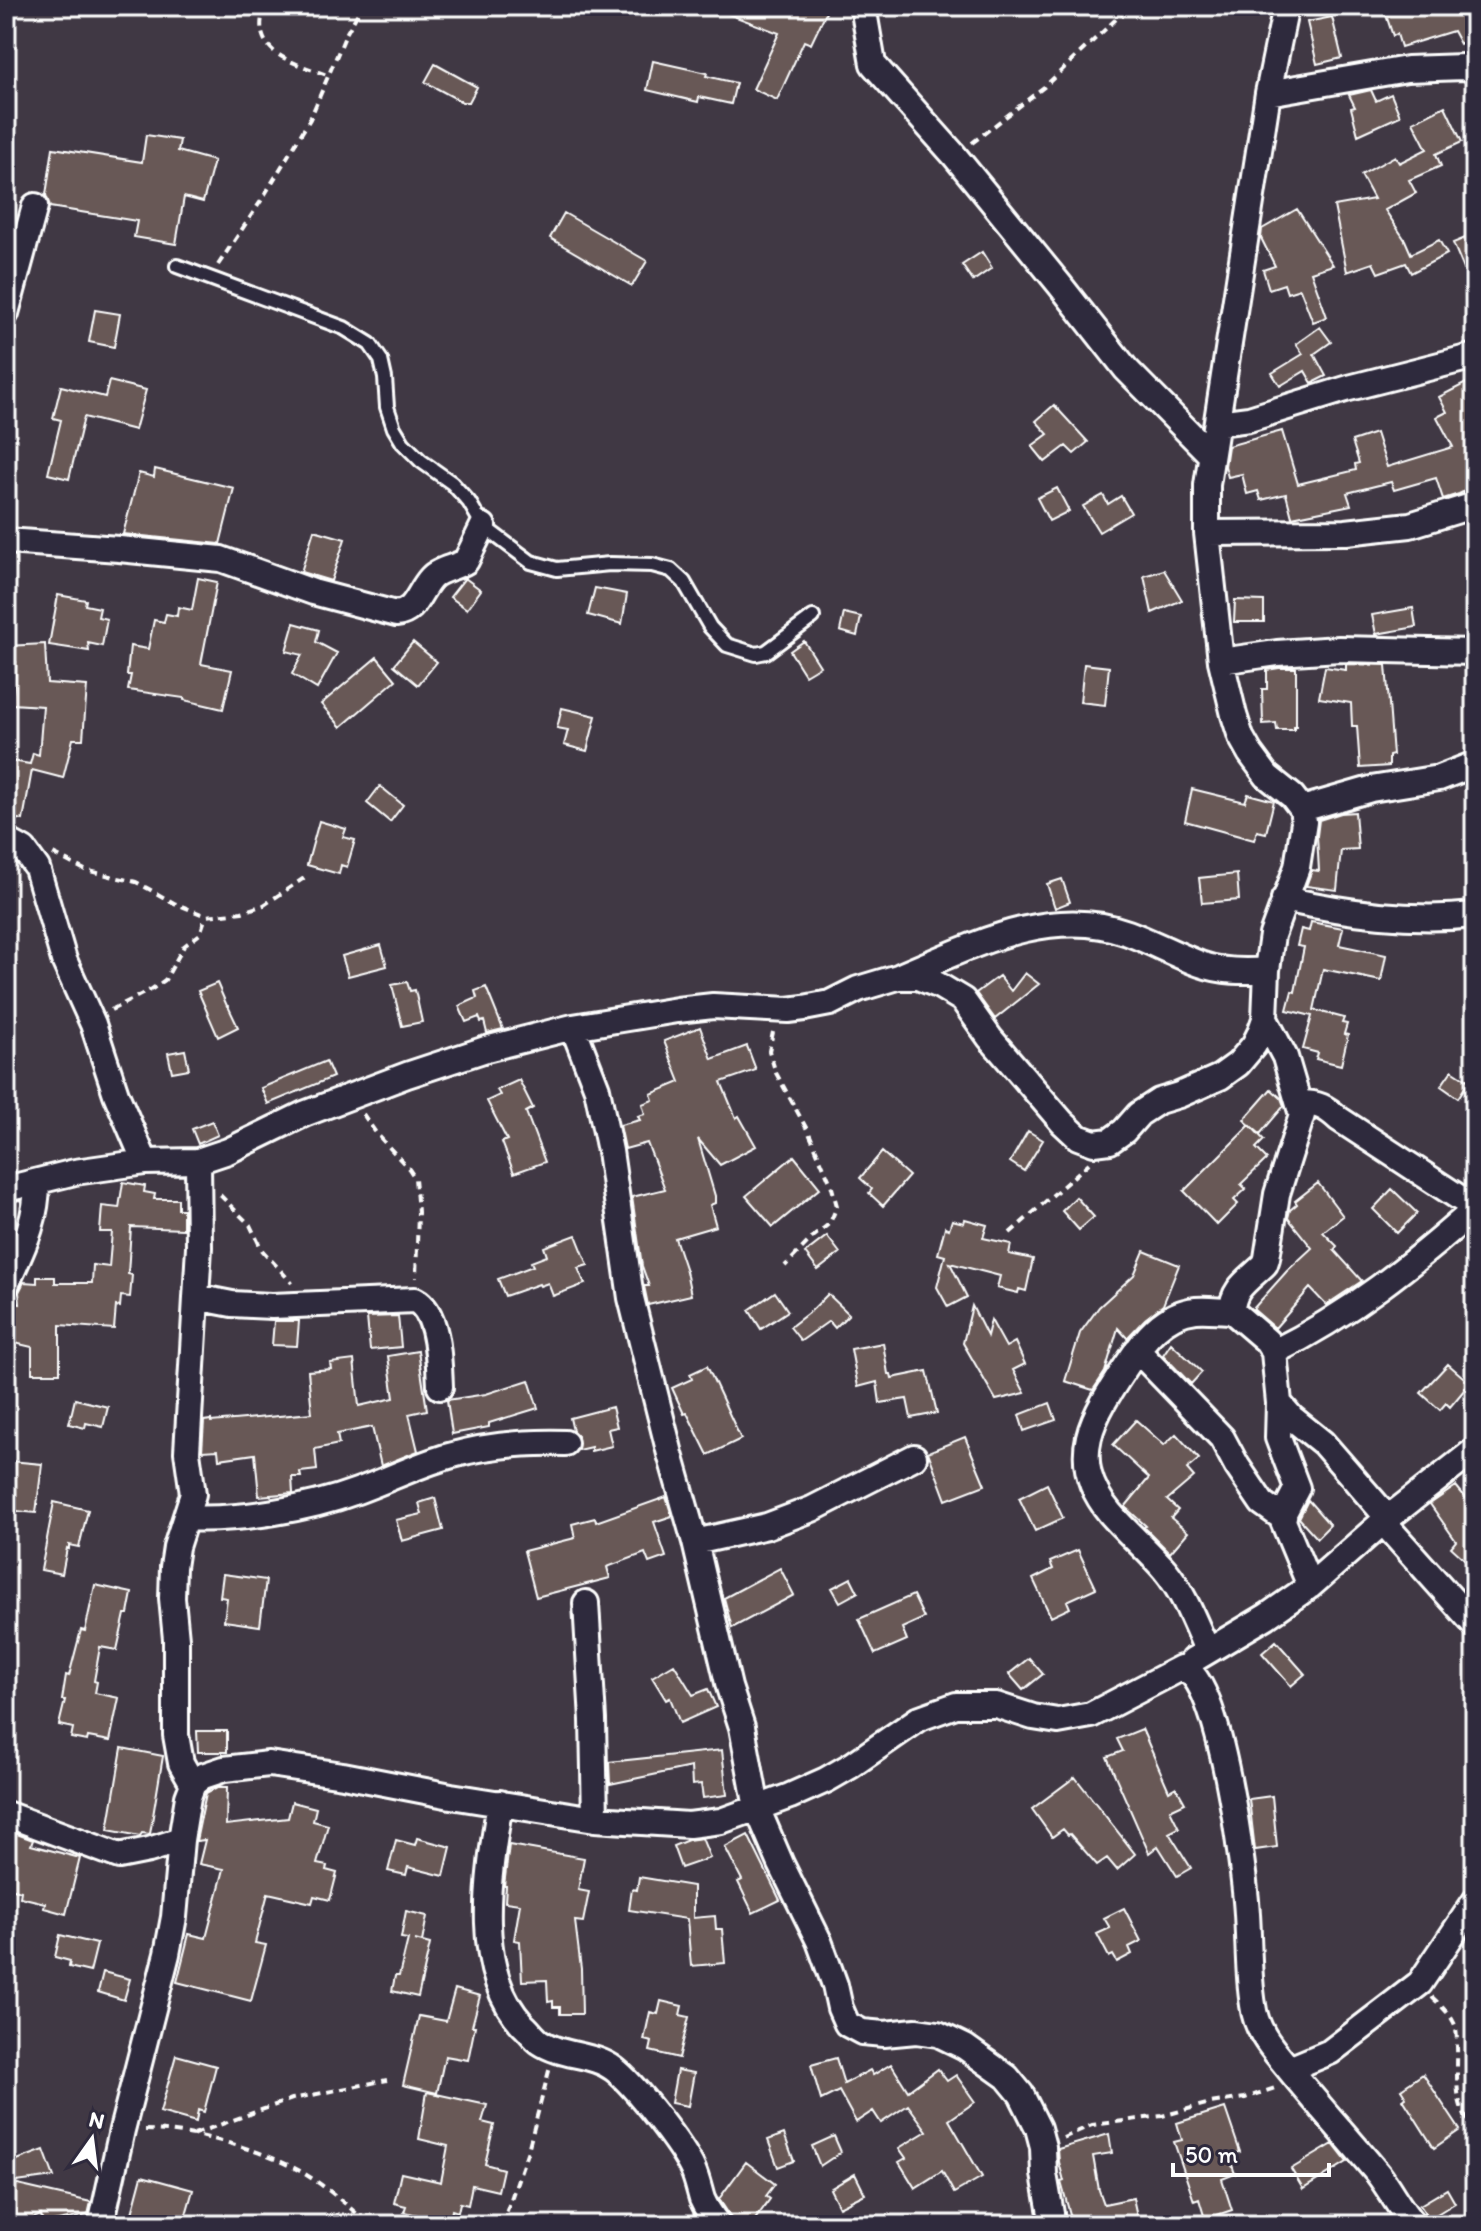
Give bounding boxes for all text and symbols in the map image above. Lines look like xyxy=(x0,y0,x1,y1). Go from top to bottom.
north arrow xyxy=(52,2099,132,2179)
text: N xyxy=(86,2105,107,2135)
scale bar xyxy=(1173,2127,1329,2177)
text: 50 m xyxy=(1185,2140,1238,2169)

